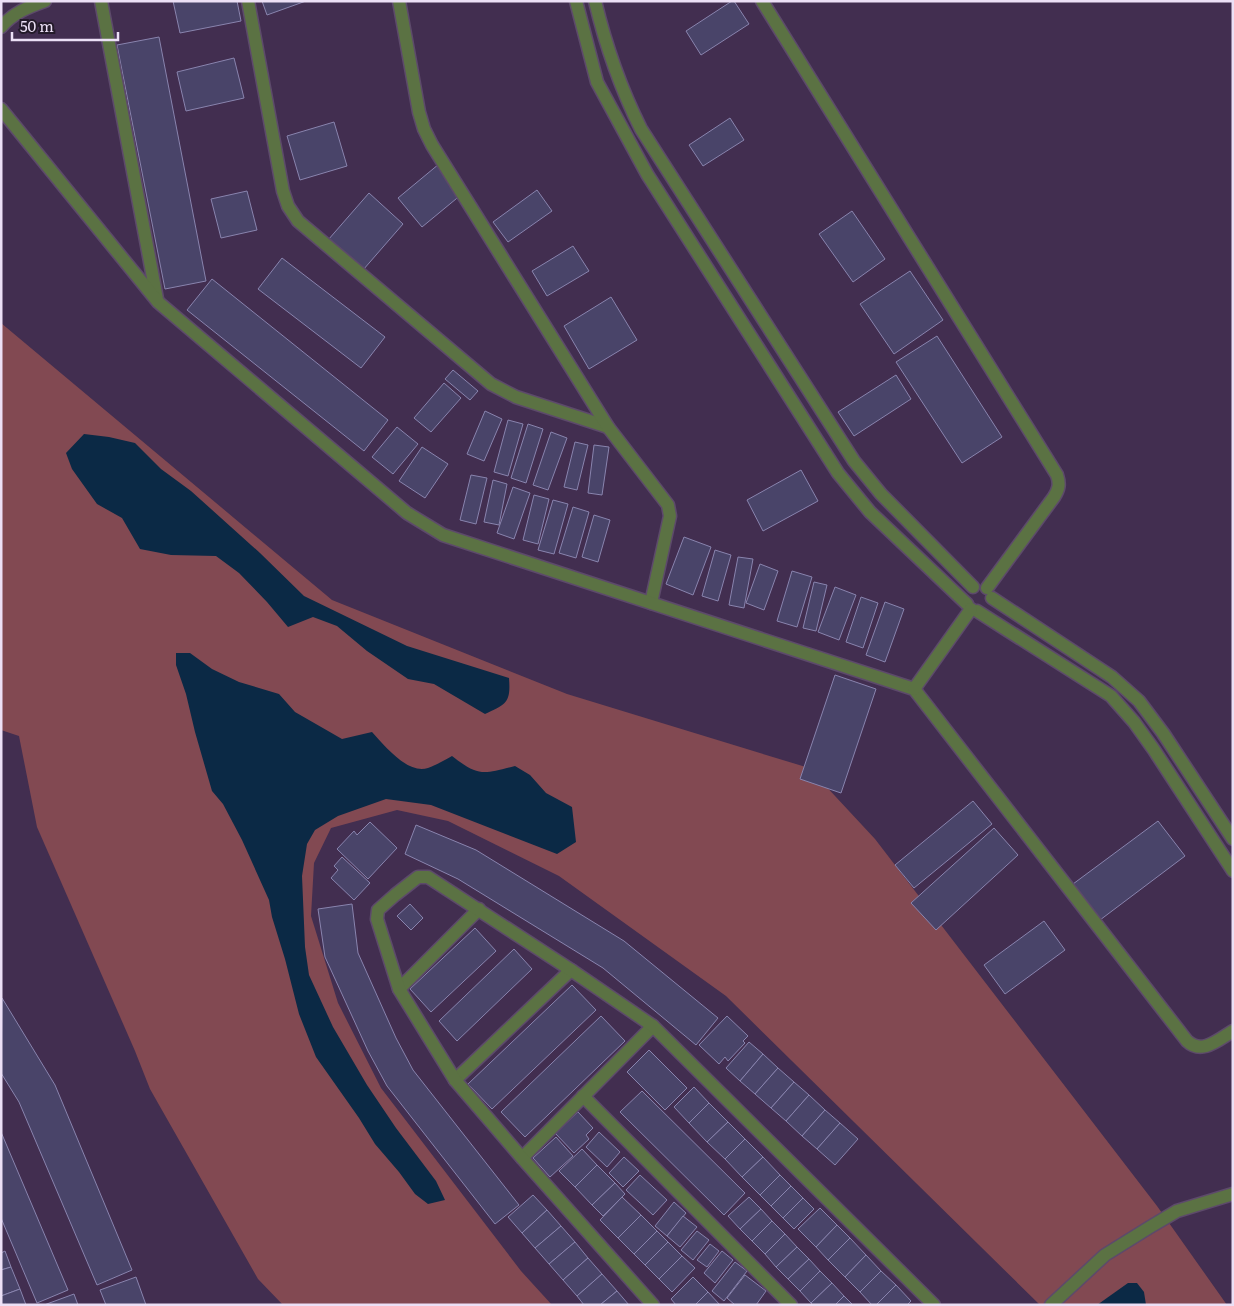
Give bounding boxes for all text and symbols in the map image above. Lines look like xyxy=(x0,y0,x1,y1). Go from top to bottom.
scale bar xyxy=(12,10,119,42)
text: 50 m xyxy=(20,14,54,37)

